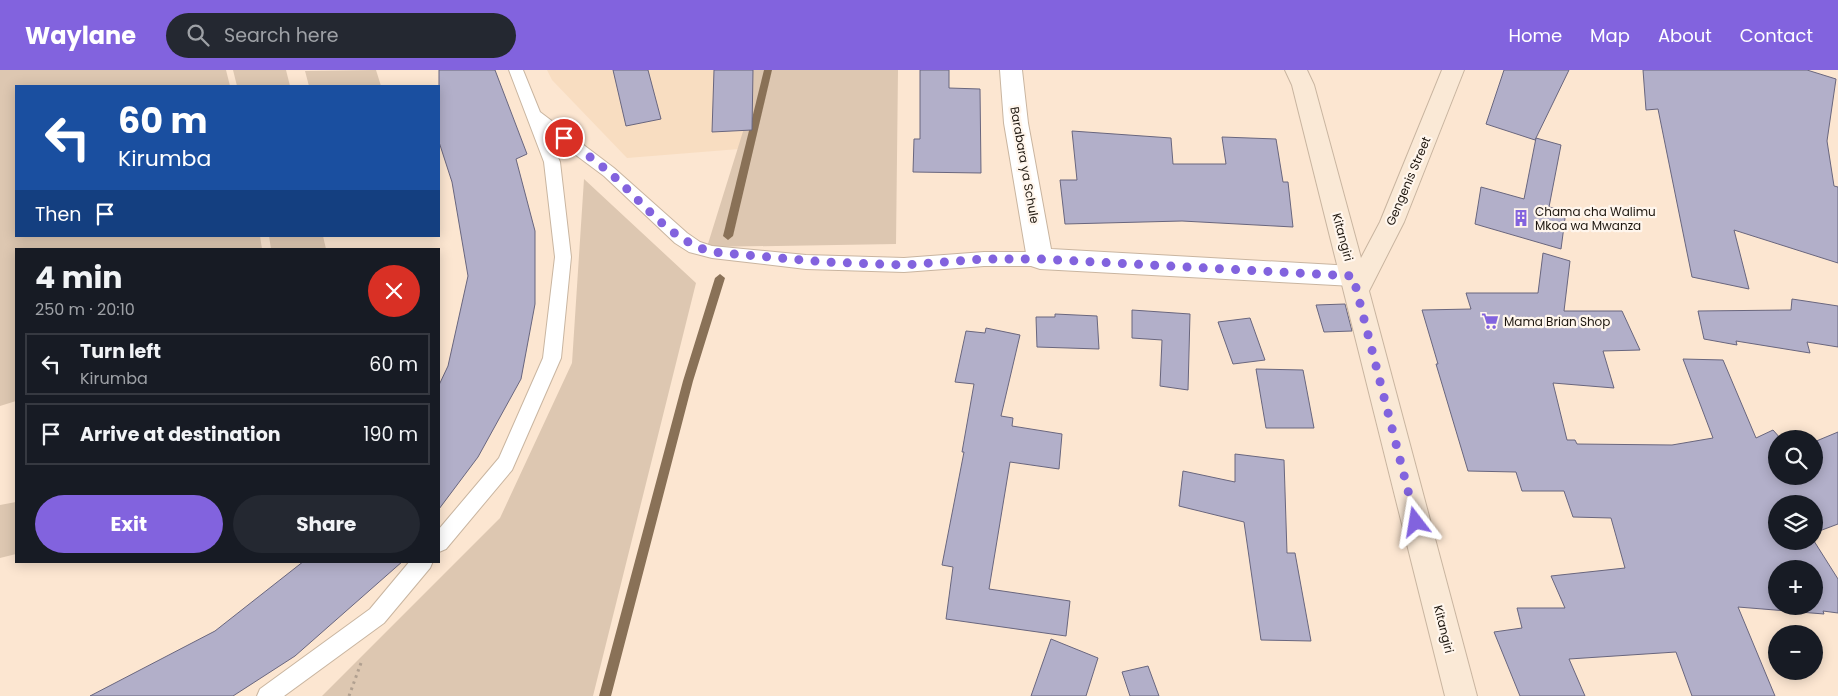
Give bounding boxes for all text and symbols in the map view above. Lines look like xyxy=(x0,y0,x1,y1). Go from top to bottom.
search box xyxy=(166,13,516,58)
text: Waylane xyxy=(25,19,136,52)
icon: search xyxy=(184,21,212,49)
text: Search here xyxy=(224,22,339,49)
text: Home xyxy=(1508,23,1562,48)
text: Map xyxy=(1590,23,1630,48)
text: About xyxy=(1658,23,1712,48)
text: Contact xyxy=(1740,23,1813,48)
text: 60 m xyxy=(118,96,208,145)
icon: left xyxy=(35,105,100,170)
street label: Barabara ya Schule xyxy=(1006,105,1044,225)
pin xyxy=(543,117,585,159)
icon: arrive xyxy=(550,124,578,152)
street label: Gengenis Street xyxy=(1382,134,1434,228)
text: Kirumba xyxy=(118,143,211,174)
icon: arrive xyxy=(91,200,119,228)
text: Then xyxy=(35,201,81,228)
place label: Chama cha Walimu Mkoa wa Mwanza xyxy=(1535,203,1656,234)
building icon: Chama cha Walimu Mkoa wa Mwanza xyxy=(1511,208,1531,228)
street label: Kitangiri xyxy=(1328,211,1358,263)
text: 4 min xyxy=(35,256,123,299)
button: close xyxy=(368,265,420,317)
text: 250 m · 20:10 xyxy=(35,298,135,321)
supermarket icon: Mama Brian Shop xyxy=(1480,311,1500,331)
place label: Mama Brian Shop xyxy=(1504,313,1610,330)
text: Turn left xyxy=(80,338,161,365)
icon: left xyxy=(37,350,65,378)
text: 60 m xyxy=(369,351,418,378)
text: Kirumba xyxy=(80,367,148,390)
icon: arrive xyxy=(37,420,65,448)
text: Arrive at destination xyxy=(80,421,281,448)
text: 190 m xyxy=(363,421,418,448)
map controls xyxy=(1768,430,1823,680)
button: search xyxy=(1768,430,1823,485)
button: Exit xyxy=(35,495,223,553)
button: Share xyxy=(233,495,420,553)
position arrow xyxy=(1389,495,1441,547)
button: layers xyxy=(1768,495,1823,550)
button: + xyxy=(1768,560,1823,615)
street label: Kitangiri xyxy=(1430,603,1458,655)
button: − xyxy=(1768,625,1823,680)

